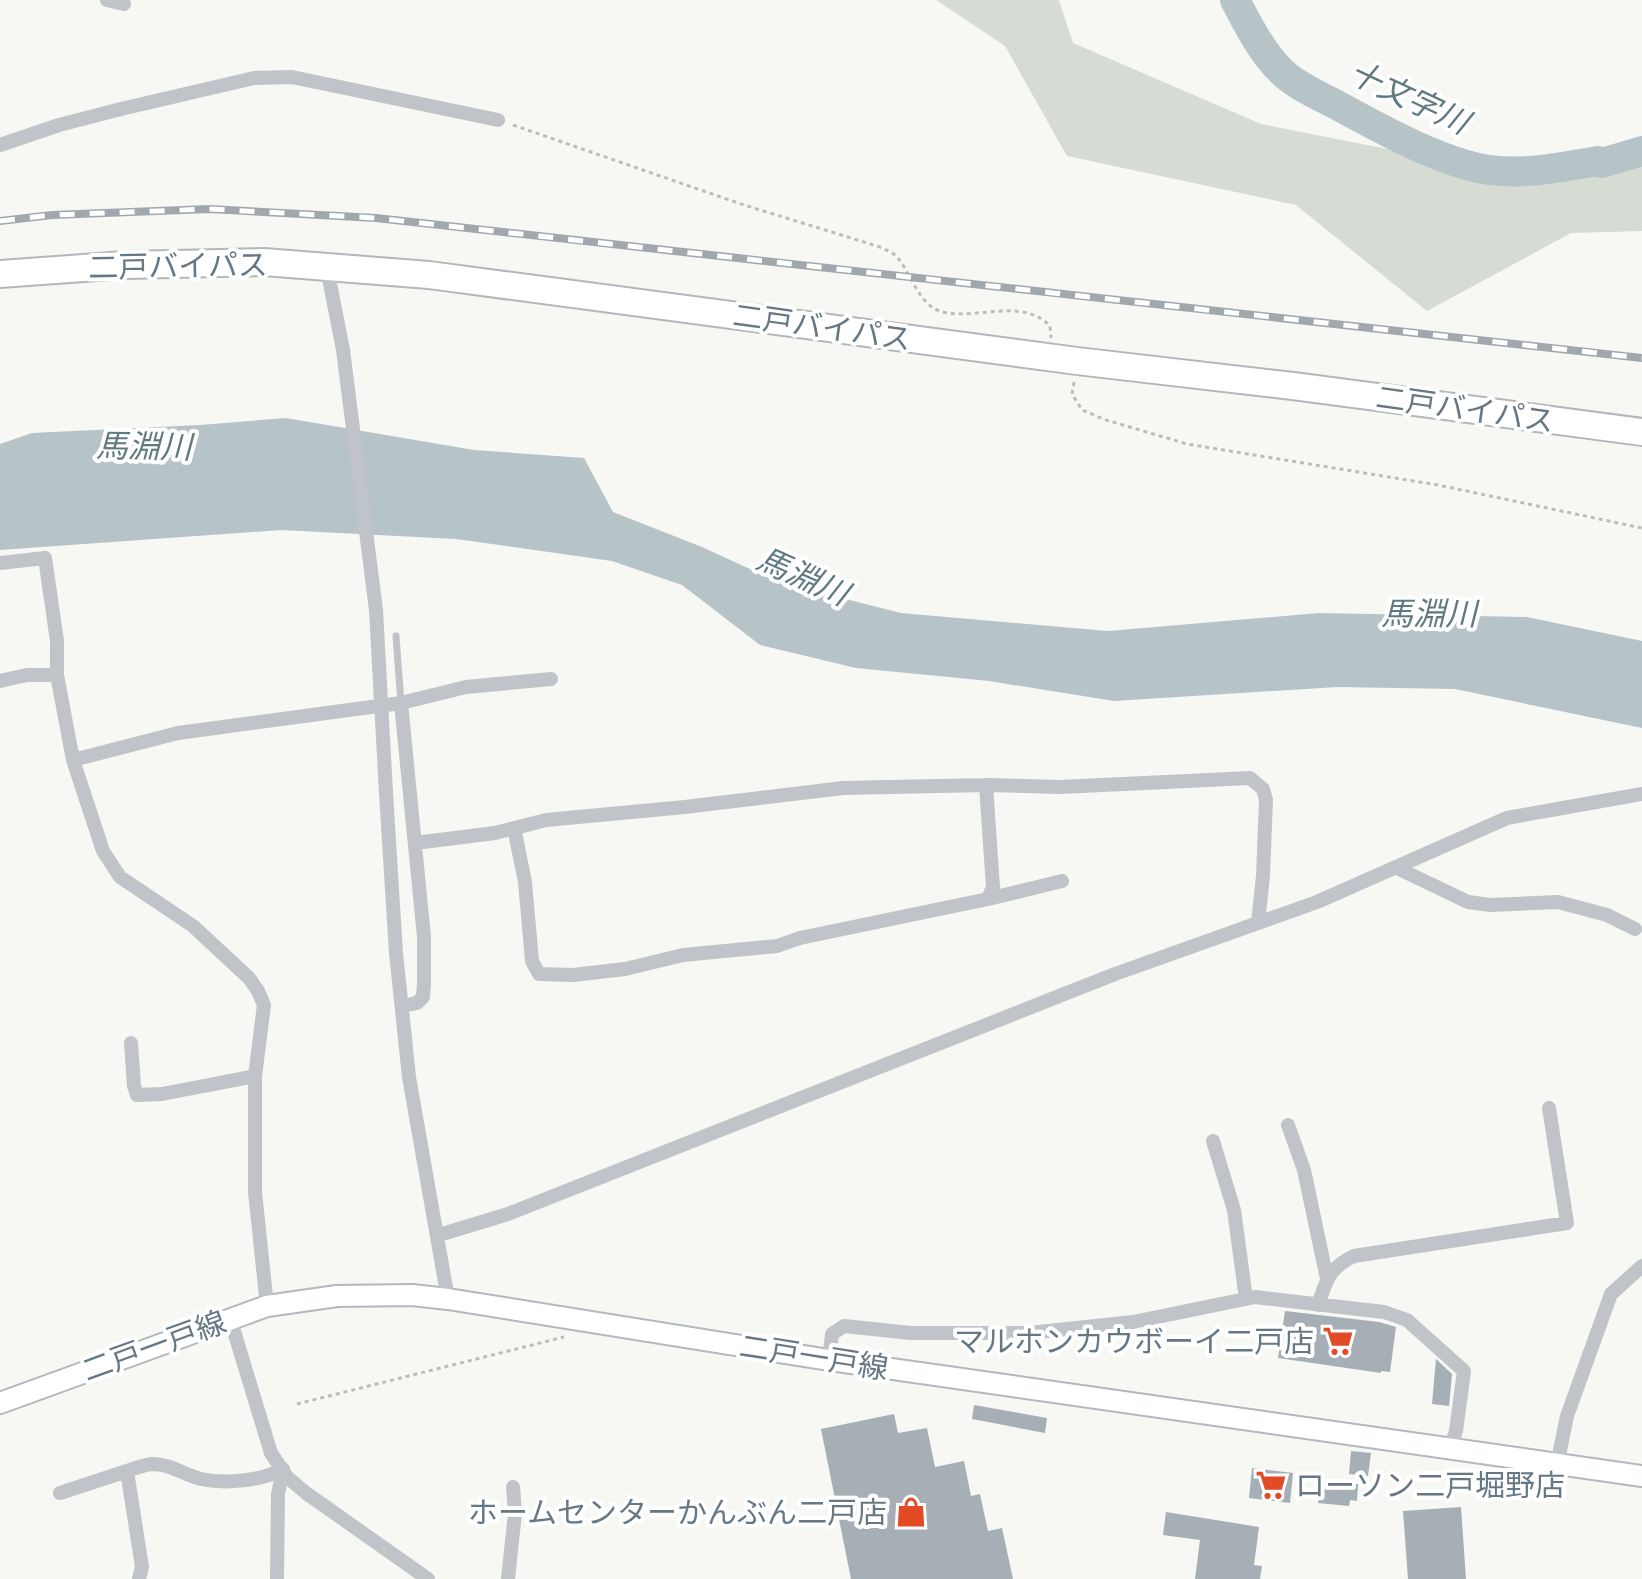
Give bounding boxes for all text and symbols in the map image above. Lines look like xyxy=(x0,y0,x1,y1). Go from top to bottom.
water label: 十文字川 xyxy=(1343,52,1478,143)
street label: 二戸バイパス xyxy=(88,246,268,286)
street label: 二戸バイパス xyxy=(731,296,913,358)
street label: 二戸バイパス xyxy=(1374,378,1556,440)
water label: 馬淵川 xyxy=(96,426,195,466)
water label: 馬淵川 xyxy=(751,539,858,615)
water label: 馬淵川 xyxy=(1381,594,1480,633)
street label: 二戸一戸線 xyxy=(77,1303,231,1389)
place label: マルホンカウボーイ二戸店 xyxy=(954,1323,1314,1360)
supermarket icon: マルホンカウボーイ二戸店 xyxy=(1321,1324,1355,1358)
street label: 二戸一戸線 xyxy=(737,1327,891,1387)
place label: ローソン二戸堀野店 xyxy=(1295,1467,1565,1504)
supermarket icon: ローソン二戸堀野店 xyxy=(1254,1468,1288,1502)
place label: ホームセンターかんぶん二戸店 xyxy=(468,1494,887,1531)
shop icon: ホームセンターかんぶん二戸店 xyxy=(894,1495,928,1529)

